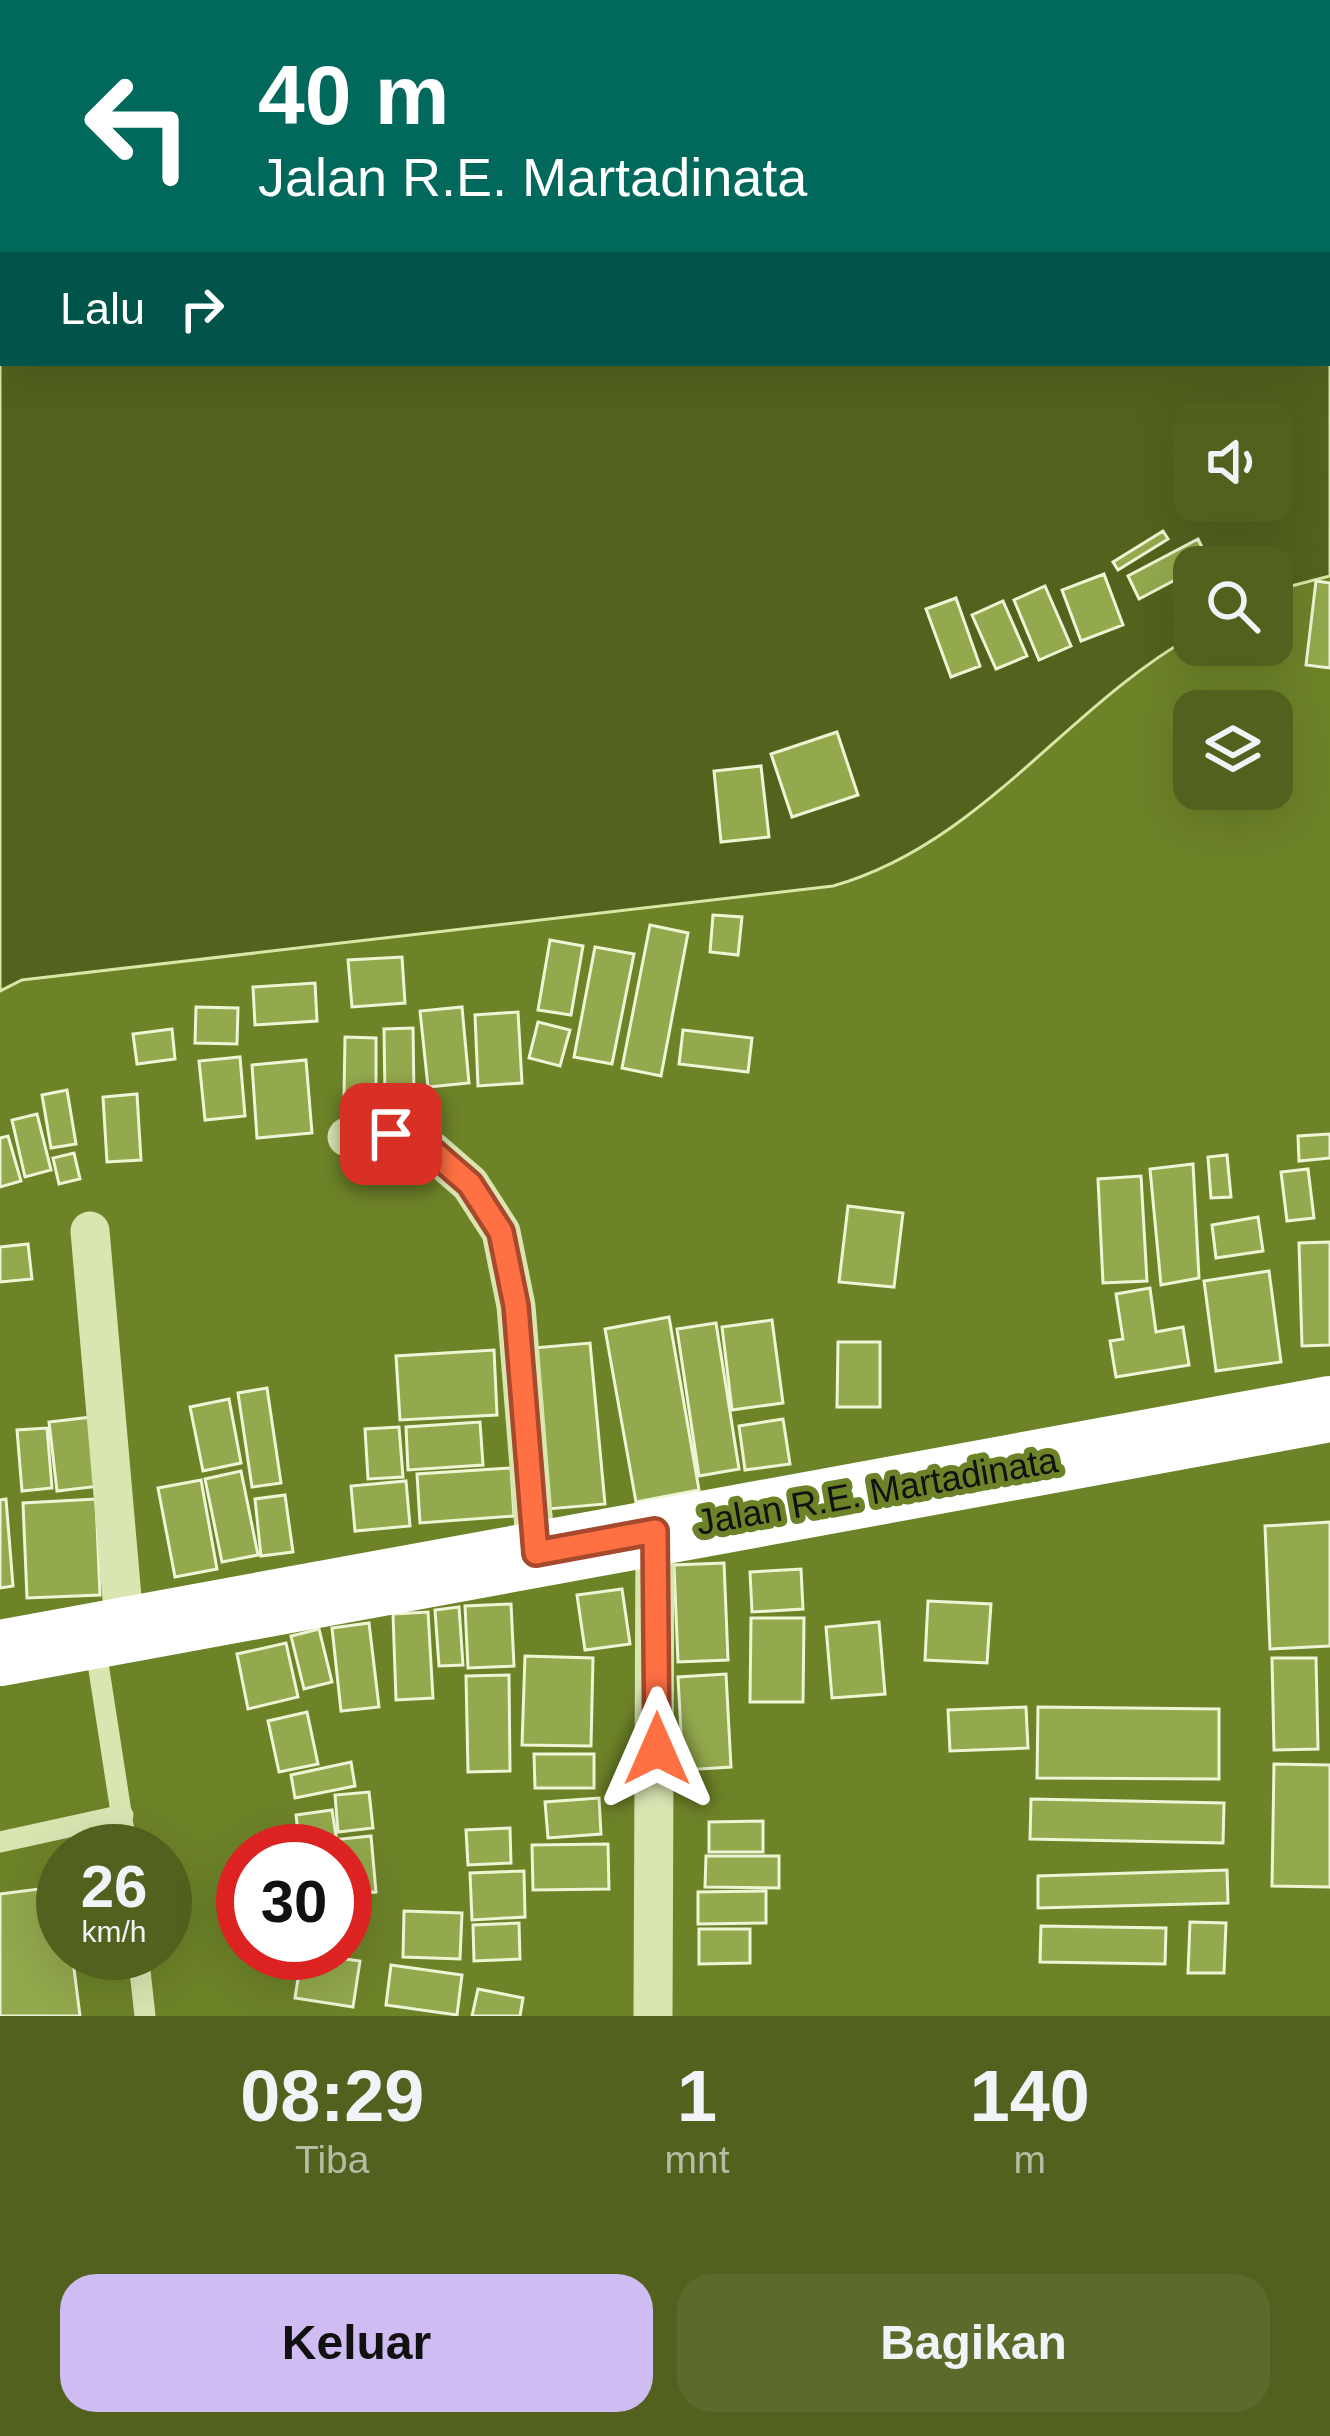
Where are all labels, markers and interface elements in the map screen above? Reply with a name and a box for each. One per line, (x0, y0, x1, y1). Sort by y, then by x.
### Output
icon: left (60, 48, 216, 204)
text: 40 m (258, 48, 449, 142)
text: Jalan R.E. Martadinata (258, 147, 807, 207)
icon: right (169, 276, 235, 342)
text: Lalu (60, 283, 145, 334)
map controls (1173, 402, 1293, 810)
button: sound (1173, 402, 1293, 522)
button: search (1173, 546, 1293, 666)
button: layers (1173, 690, 1293, 810)
pin (340, 1083, 442, 1185)
icon: arrive (358, 1101, 424, 1167)
street label: Jalan R.E. Martadinata (693, 1439, 1062, 1543)
position arrow (594, 1686, 720, 1812)
speed limit sign: 30 (216, 1824, 372, 1980)
text: 26 (81, 1853, 147, 1920)
text: km/h (81, 1915, 147, 1948)
text: 08:29 (240, 2056, 424, 2136)
text: 1 (677, 2056, 717, 2136)
text: 140 (970, 2056, 1090, 2136)
text: Tiba (295, 2138, 369, 2181)
text: mnt (665, 2138, 730, 2181)
text: m (1014, 2138, 1046, 2181)
button: Keluar (60, 2274, 653, 2412)
button: Bagikan (677, 2274, 1270, 2412)

